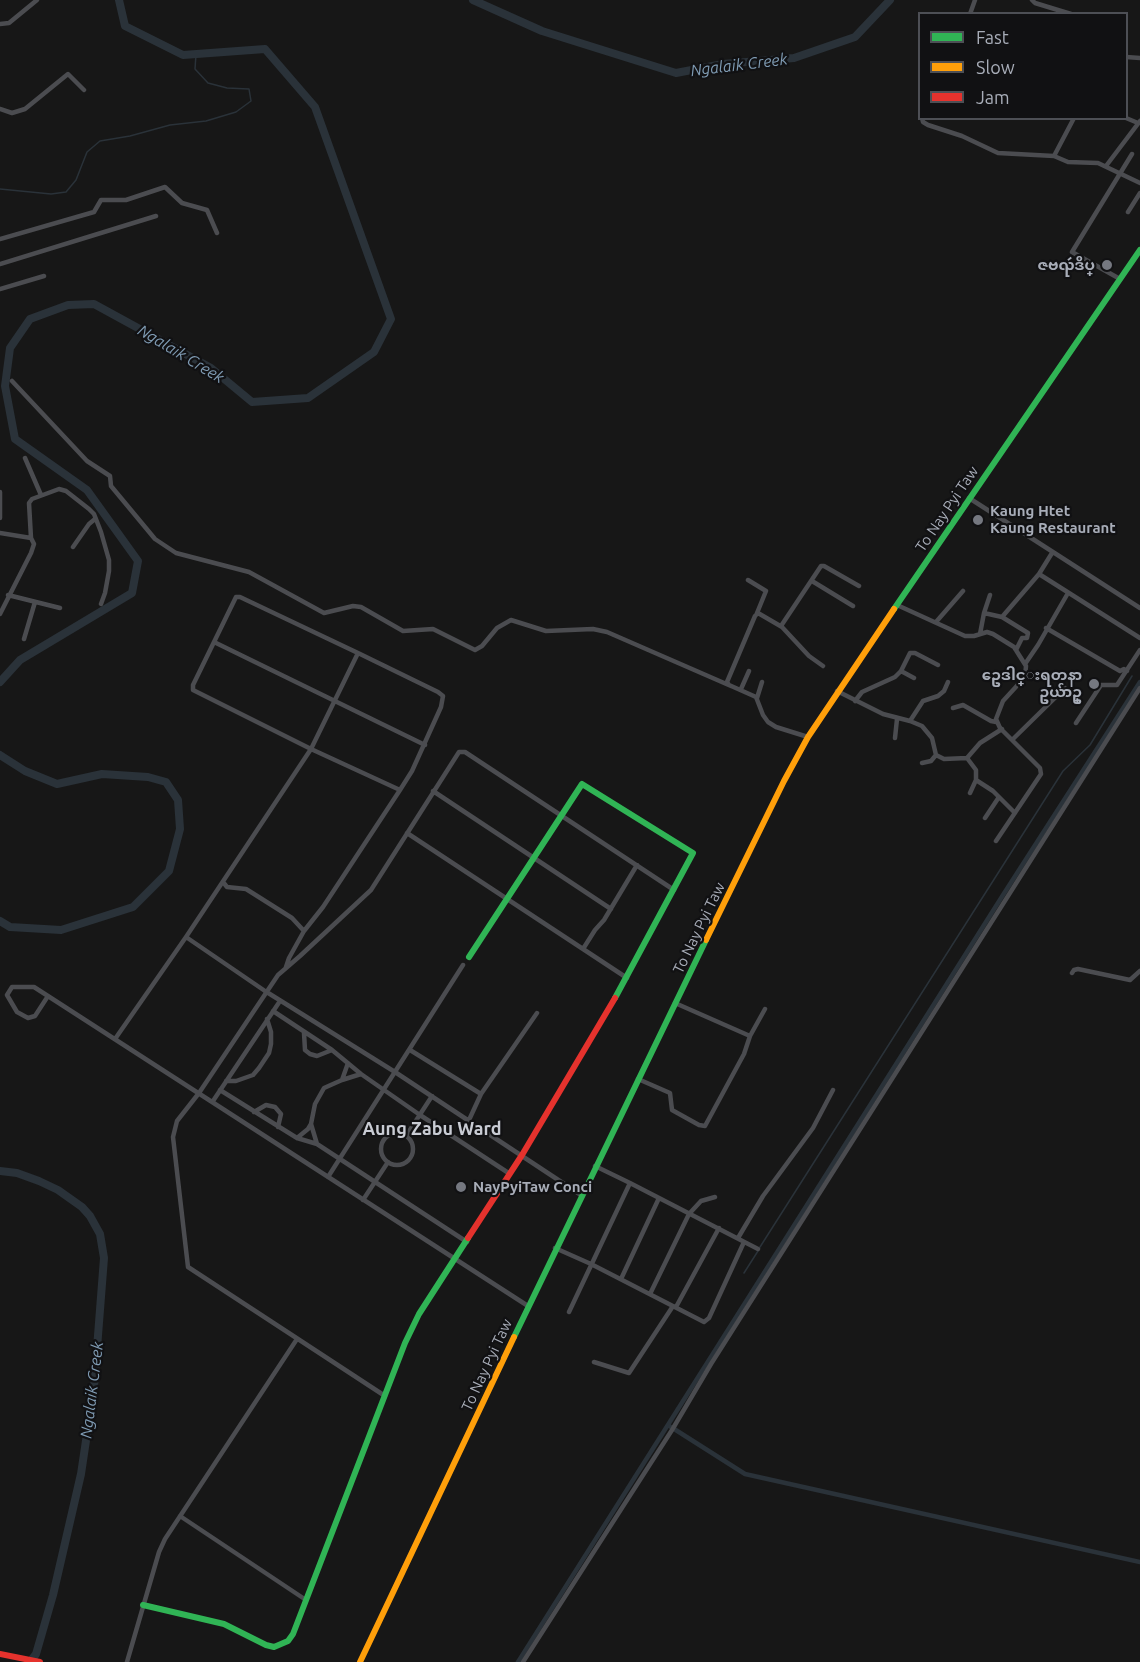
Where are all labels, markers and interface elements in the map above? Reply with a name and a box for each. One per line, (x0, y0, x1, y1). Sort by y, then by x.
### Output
legend (918, 12, 1128, 120)
text: Fast (976, 27, 1009, 47)
water label: Ngalaik Creek (689, 50, 789, 80)
text: Slow (976, 57, 1015, 77)
text: Jam (976, 87, 1010, 107)
place label: ဇဗၺဴဒိပ္ (1037, 256, 1095, 274)
marker: ဇဗၺဴဒိပ္ (1100, 258, 1114, 272)
water label: Ngalaik Creek (134, 321, 228, 387)
street label: To Nay Pyi Taw (912, 463, 982, 555)
place label: Kaung Htet Kaung Restaurant (990, 502, 1116, 537)
marker: Kaung Htet Kaung Restaurant (971, 513, 985, 527)
place label: ဥေဒါင္းရတနာ ဥယ်ာဥ္ (982, 666, 1082, 701)
marker: ဥေဒါင္းရတနာ ဥယ်ာဥ္ (1087, 677, 1101, 691)
street label: To Nay Pyi Taw (669, 879, 729, 977)
district label: Aung Zabu Ward (362, 1118, 502, 1140)
place label: NayPyiTaw Conci (473, 1178, 592, 1196)
marker: NayPyiTaw Conci (454, 1180, 468, 1194)
street label: To Nay Pyi Taw (458, 1316, 516, 1414)
water label: Ngalaik Creek (77, 1340, 107, 1440)

